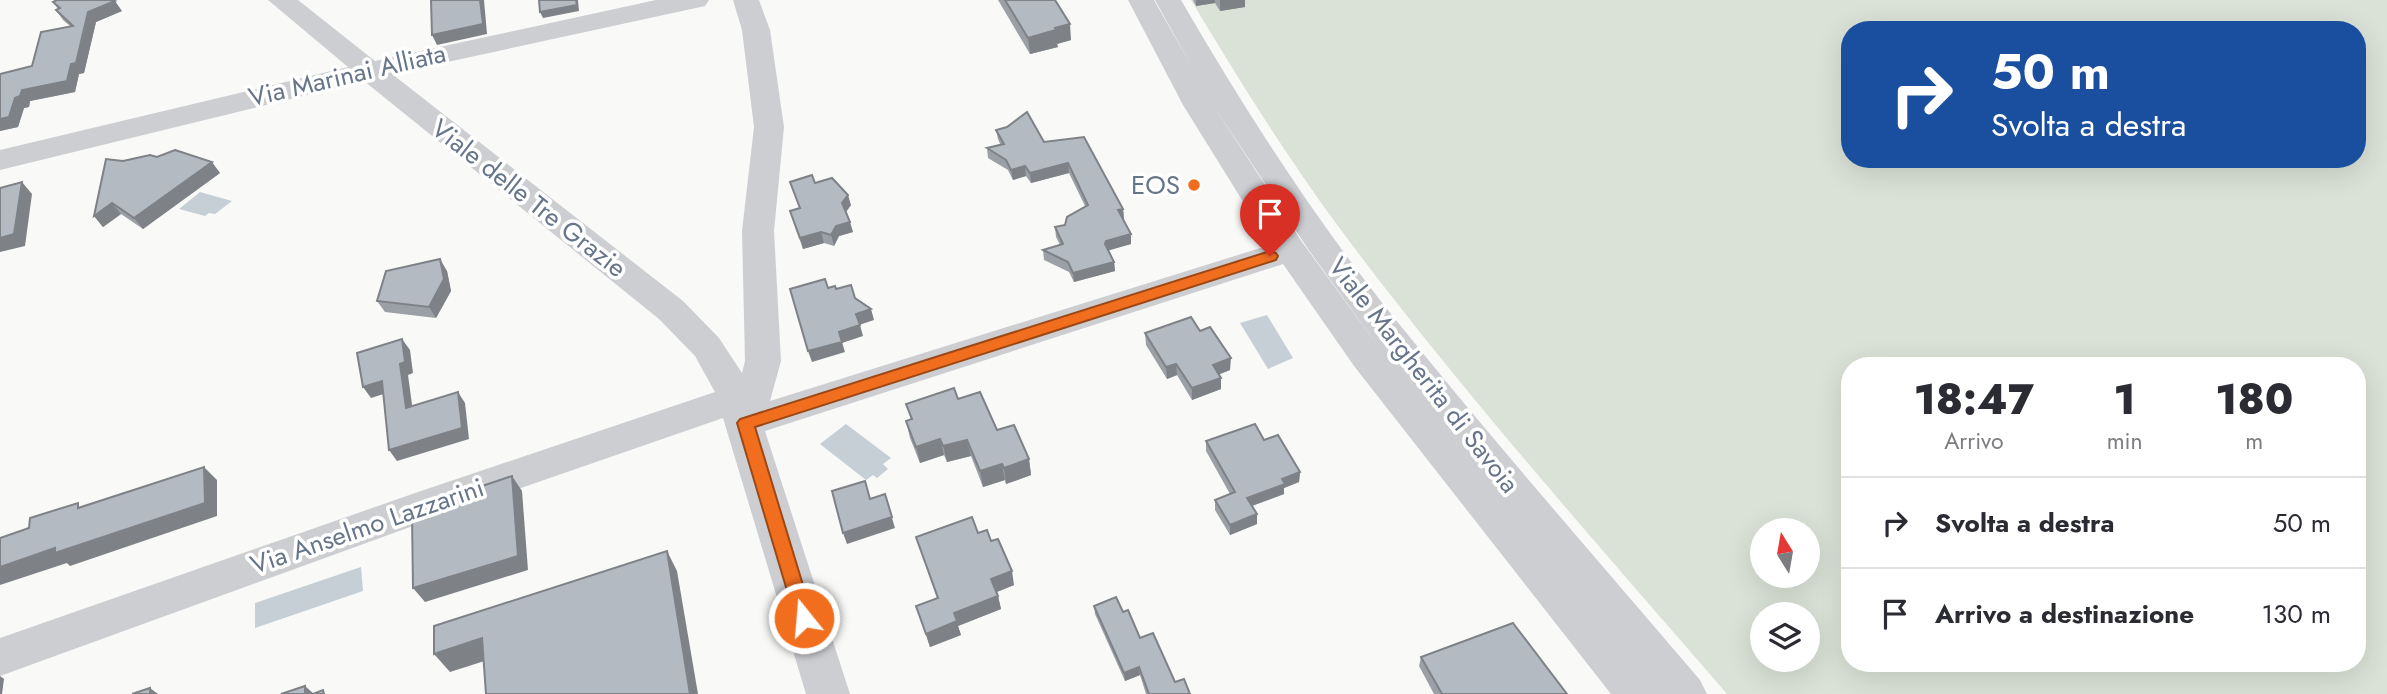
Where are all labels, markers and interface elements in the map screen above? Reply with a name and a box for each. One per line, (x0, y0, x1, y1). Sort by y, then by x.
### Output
street label: Via Marinai Alliata (245, 34, 449, 116)
text: 50 m (1991, 37, 2110, 107)
icon: right (1876, 49, 1967, 140)
text: Svolta a destra (1991, 102, 2186, 148)
street label: Viale delle Tre Grazie (423, 110, 635, 286)
place label: EOS (1131, 166, 1180, 204)
marker: EOS (1186, 177, 1202, 193)
pin (1240, 184, 1300, 256)
icon: arrive (1251, 195, 1289, 233)
street label: Viale Margherita di Savoia (1320, 249, 1528, 501)
text: 18:47 (1914, 369, 2034, 430)
text: 1 (2114, 369, 2136, 430)
text: 180 (2215, 369, 2293, 430)
text: Arrivo (1944, 424, 2003, 458)
text: min (2107, 424, 2143, 458)
text: m (2245, 424, 2263, 458)
street label: Via Anselmo Lazzarini (245, 468, 489, 584)
icon: right (1876, 504, 1914, 542)
text: Svolta a destra (1935, 504, 2115, 542)
text: 50 m (2273, 504, 2331, 542)
north arrow (1750, 518, 1820, 588)
map controls (1750, 518, 1820, 672)
position arrow (767, 581, 841, 655)
icon: arrive (1876, 595, 1914, 633)
text: Arrivo a destinazione (1935, 595, 2194, 633)
text: 130 m (2261, 595, 2331, 633)
button: layers (1750, 602, 1820, 672)

